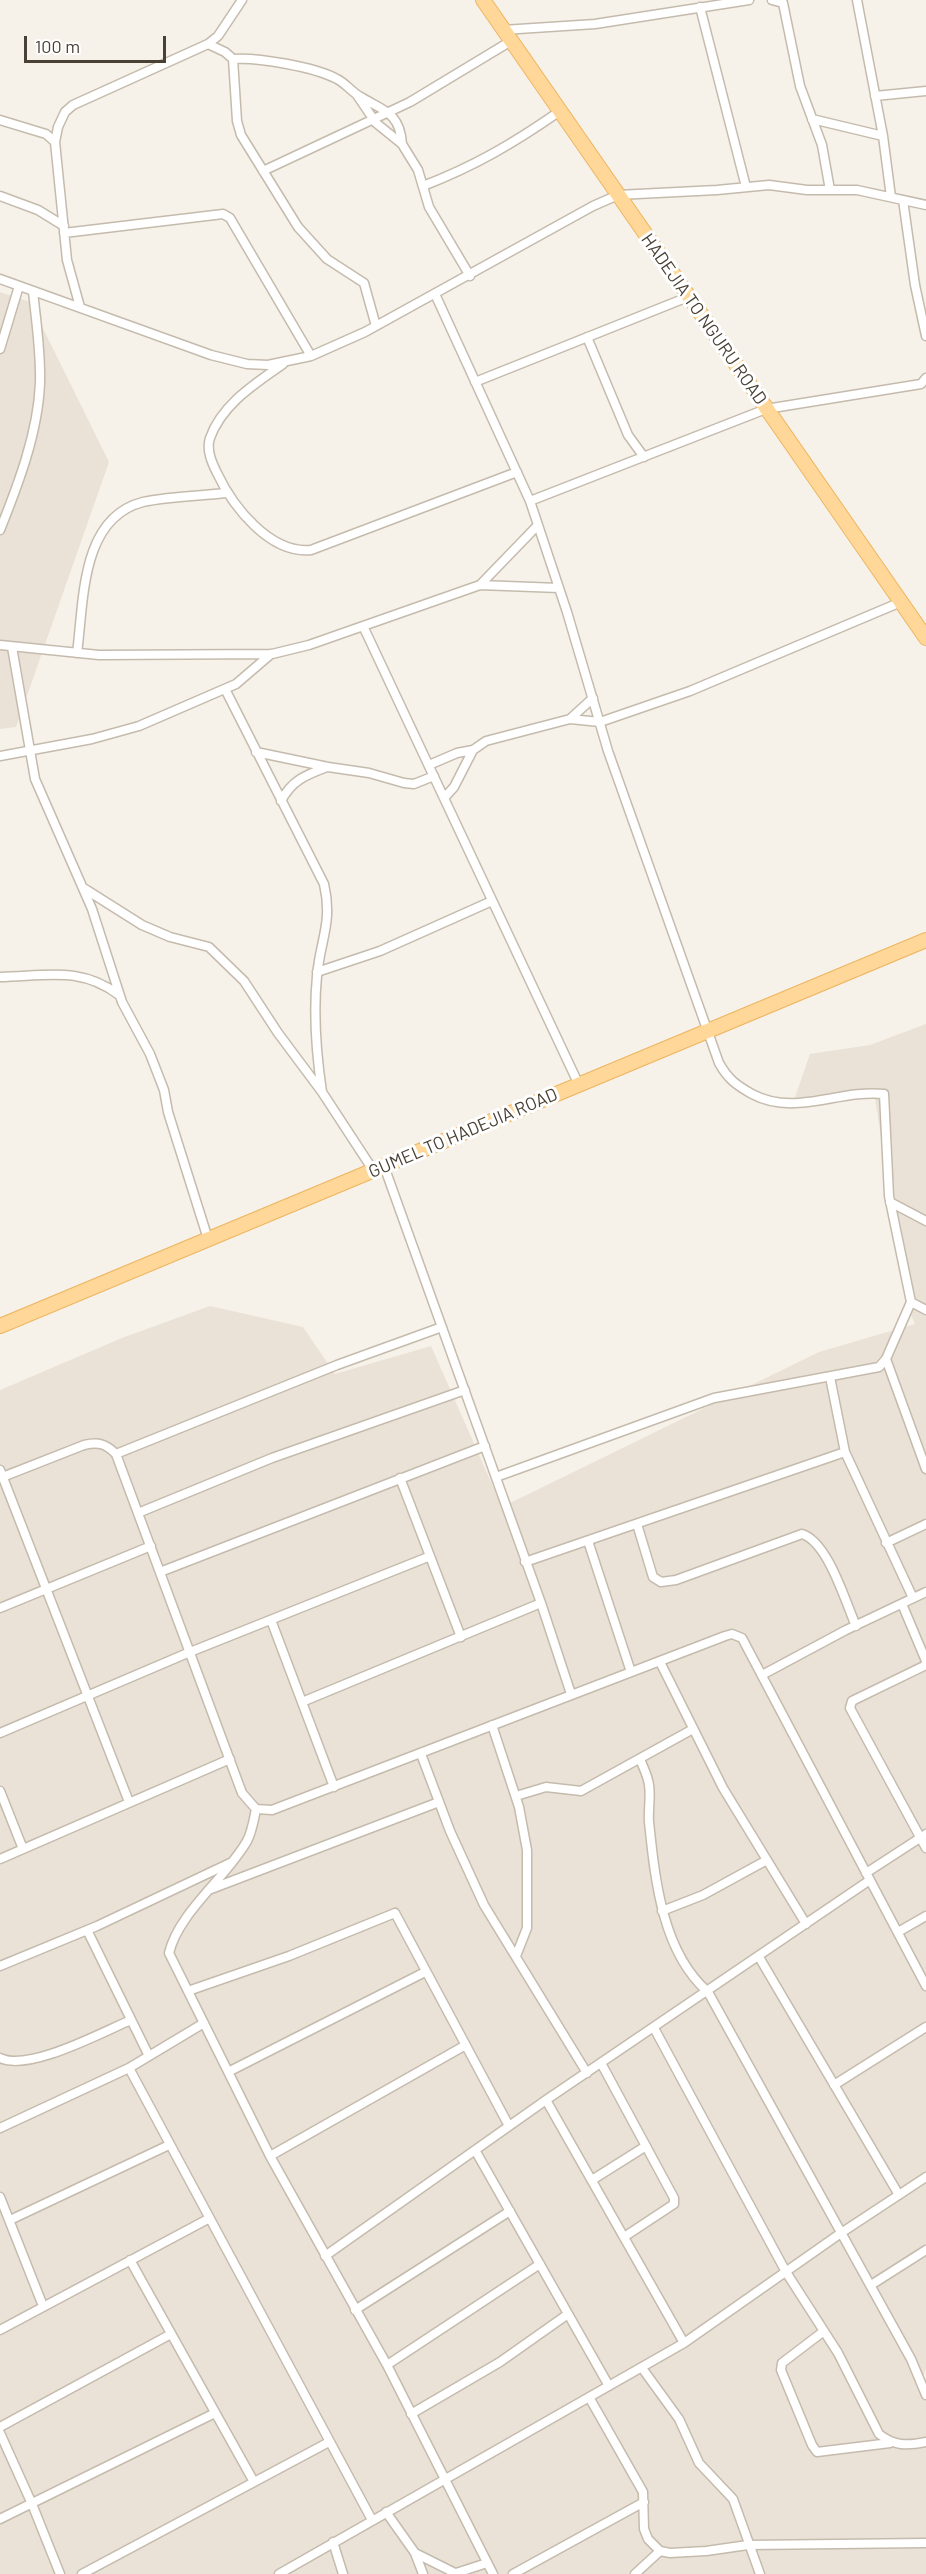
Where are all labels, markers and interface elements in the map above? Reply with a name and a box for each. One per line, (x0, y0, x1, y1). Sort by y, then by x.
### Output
scale bar (27, 24, 170, 62)
text: 100 m (35, 35, 80, 57)
street label: HADEJIA TO NGURU ROAD (637, 229, 771, 409)
street label: GUMEL TO HADEJIA ROAD (365, 1083, 561, 1183)

